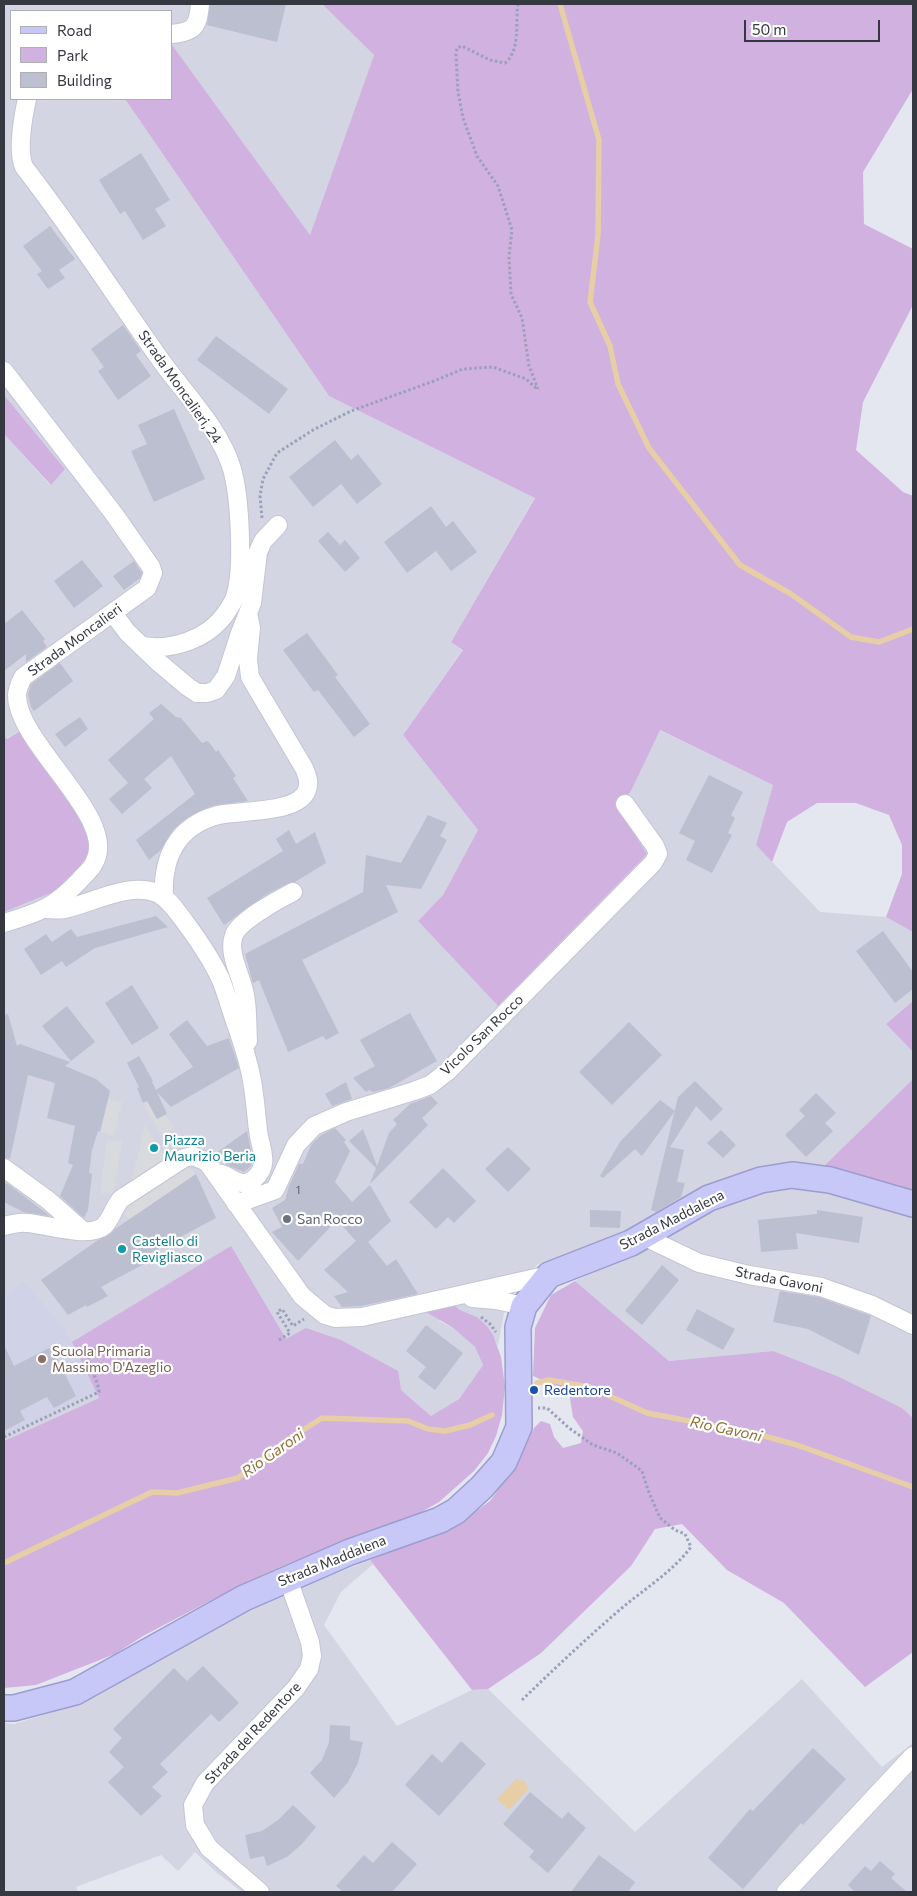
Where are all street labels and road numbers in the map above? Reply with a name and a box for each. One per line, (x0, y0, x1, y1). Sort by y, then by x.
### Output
street label: Strada Moncalieri, 24 (135, 327, 225, 447)
street label: Strada Moncalieri (25, 600, 125, 680)
street label: Vicolo San Rocco (437, 991, 527, 1079)
street label: Strada Maddalena (617, 1186, 727, 1254)
street label: Strada Gavoni (734, 1263, 824, 1297)
street label: Strada Maddalena (276, 1532, 388, 1590)
street label: Strada del Redentore (202, 1679, 304, 1787)

